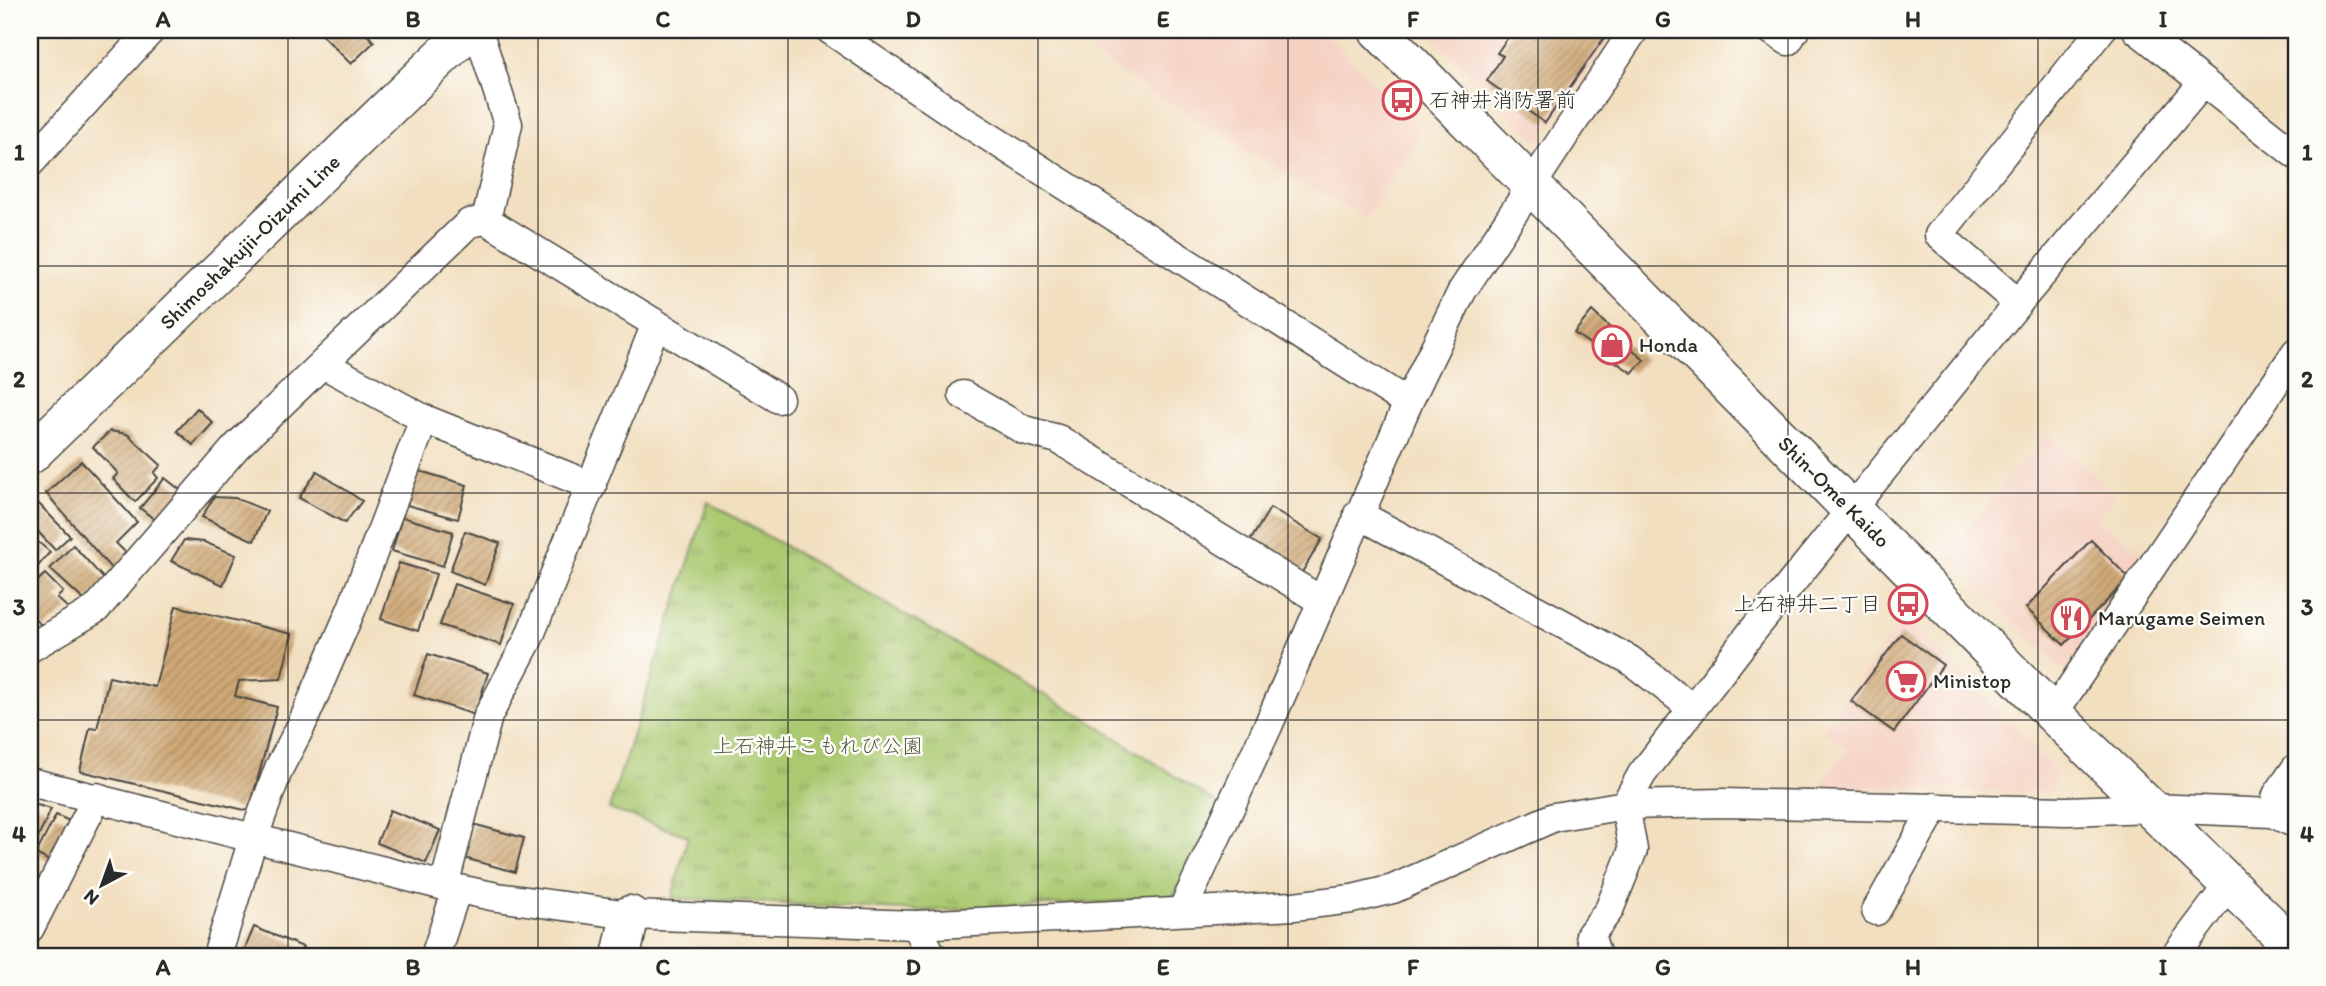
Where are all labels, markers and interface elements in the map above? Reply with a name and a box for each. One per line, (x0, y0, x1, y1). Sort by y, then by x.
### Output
text: A (155, 5, 171, 33)
text: B (406, 5, 421, 33)
text: C (656, 5, 671, 33)
text: D (905, 5, 921, 33)
text: E (1157, 5, 1170, 33)
text: F (1407, 5, 1420, 33)
text: G (1655, 5, 1671, 33)
text: H (1905, 5, 1921, 33)
text: I (2159, 5, 2168, 33)
bus stop icon: 石神井消防署前 (1381, 79, 1423, 121)
place label: 石神井消防署前 (1429, 87, 1576, 112)
text: 1 (14, 138, 25, 166)
text: 1 (2302, 138, 2313, 166)
street label: Shimoshakujii-Oizumi Line (154, 149, 345, 334)
shop icon: Honda (1591, 324, 1633, 366)
place label: Honda (1639, 332, 1698, 357)
text: 2 (13, 365, 26, 393)
text: 2 (2301, 365, 2314, 393)
street label: Shin-Ome Kaido (1773, 431, 1895, 553)
bus stop icon: 上石神井二丁目 (1887, 583, 1929, 625)
place label: 上石神井二丁目 (1734, 591, 1881, 616)
text: 3 (13, 593, 26, 621)
text: 3 (2301, 593, 2314, 621)
restaurant icon: Marugame Seimen (2050, 597, 2092, 639)
place label: Marugame Seimen (2098, 605, 2265, 630)
supermarket icon: Ministop (1885, 660, 1927, 702)
place label: Ministop (1933, 668, 2011, 693)
park label: 上石神井こもれび公園 (713, 733, 923, 758)
text: 4 (12, 820, 26, 848)
text: 4 (2300, 820, 2314, 848)
north arrow (66, 850, 136, 920)
text: N (79, 885, 104, 910)
text: A (155, 953, 171, 981)
text: B (406, 953, 421, 981)
text: C (656, 953, 671, 981)
text: D (905, 953, 921, 981)
text: E (1157, 953, 1170, 981)
text: F (1407, 953, 1420, 981)
text: G (1655, 953, 1671, 981)
text: H (1905, 953, 1921, 981)
text: I (2159, 953, 2168, 981)

